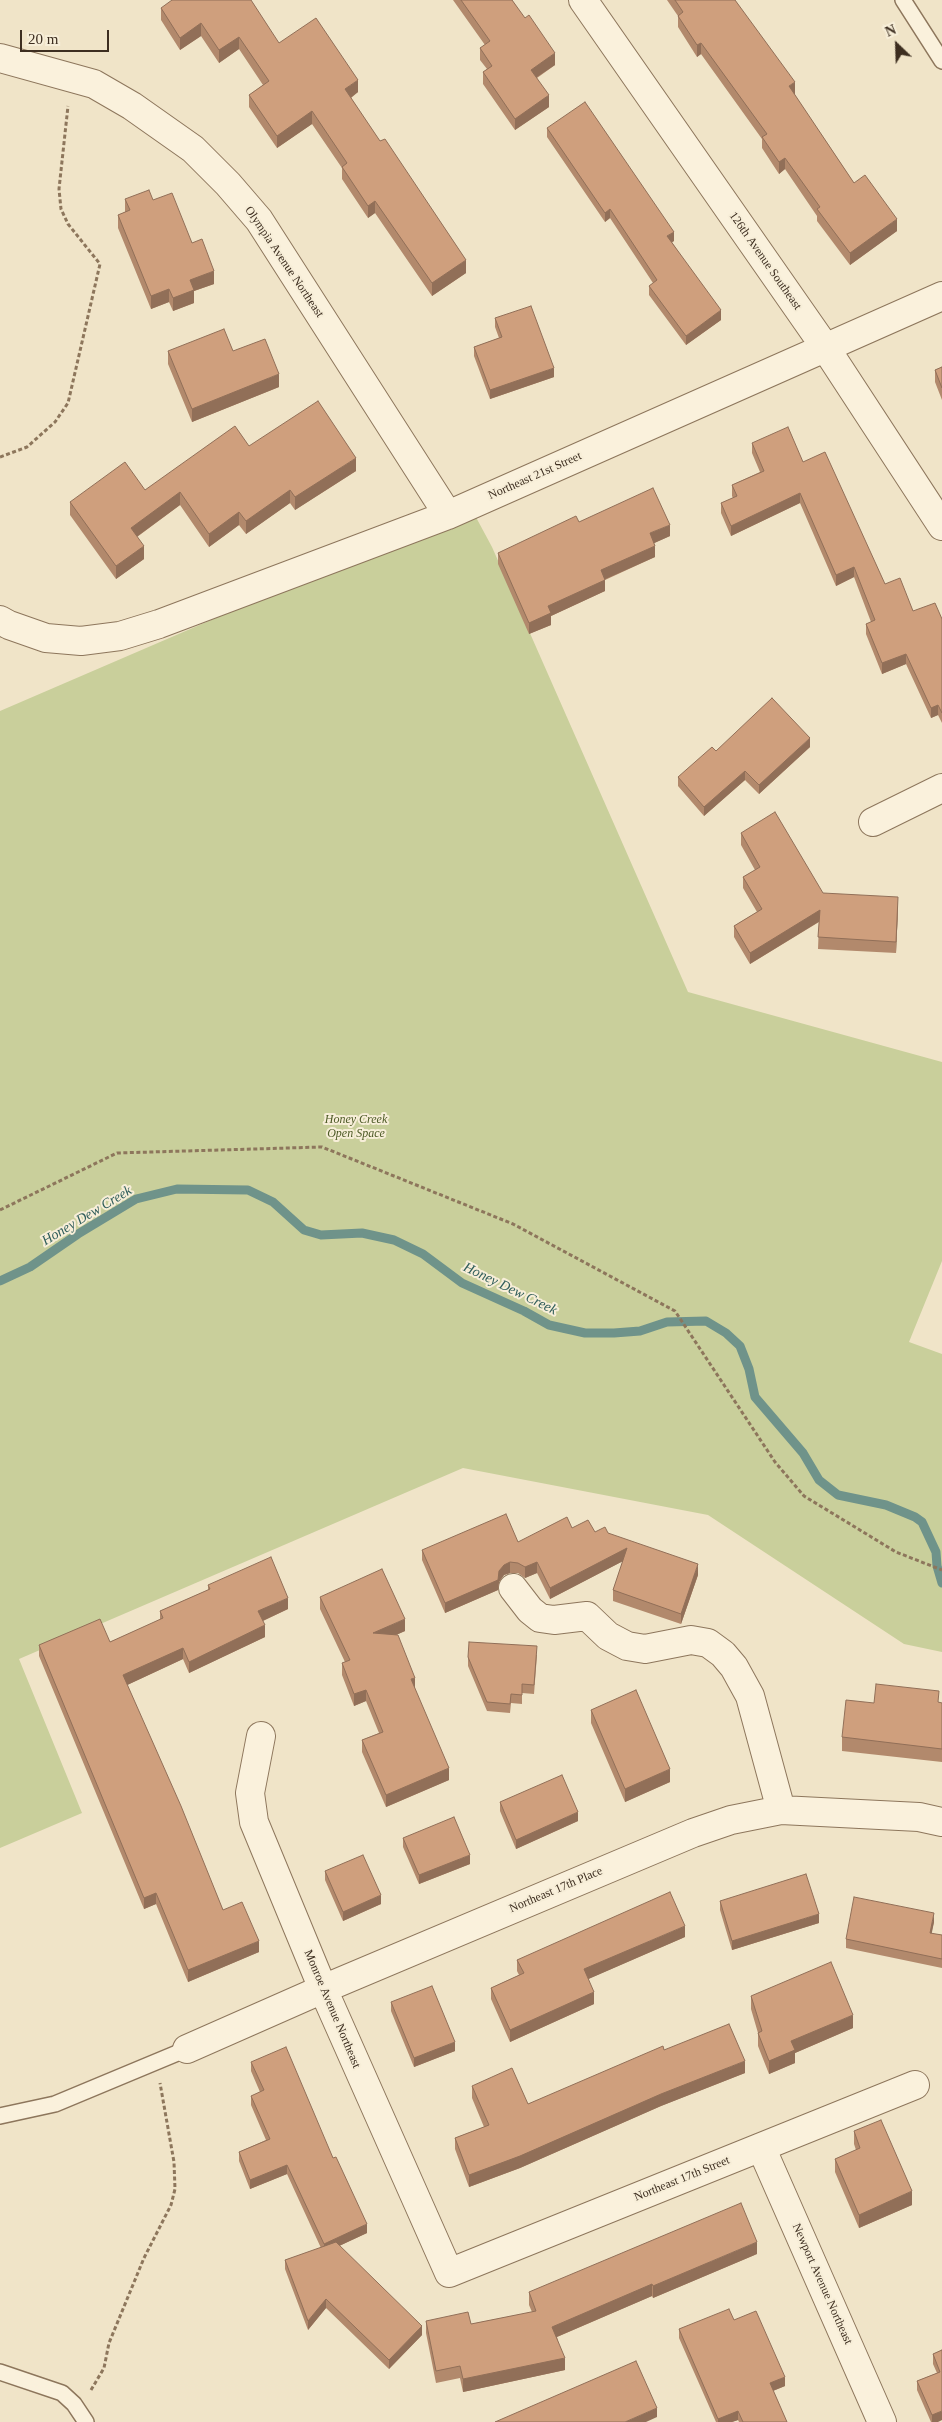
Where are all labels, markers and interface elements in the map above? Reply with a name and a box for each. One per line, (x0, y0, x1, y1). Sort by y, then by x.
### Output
scale bar (22, 20, 111, 52)
north arrow (872, 20, 922, 70)
text: N (883, 22, 898, 40)
text: 20 m (28, 31, 58, 47)
street label: Olympia Avenue Northeast (241, 204, 327, 320)
street label: 126th Avenue Southeast (726, 209, 804, 313)
street label: Northeast 21st Street (486, 449, 584, 503)
park label: Honey Creek Open Space (325, 1113, 387, 1141)
water label: Honey Dew Creek (39, 1183, 135, 1249)
water label: Honey Dew Creek (460, 1259, 560, 1319)
street label: Northeast 17th Place (507, 1864, 605, 1916)
street label: Monroe Avenue Northeast (301, 1948, 363, 2070)
street label: Northeast 17th Street (632, 2153, 732, 2205)
street label: Newport Avenue Northeast (789, 2221, 855, 2347)

